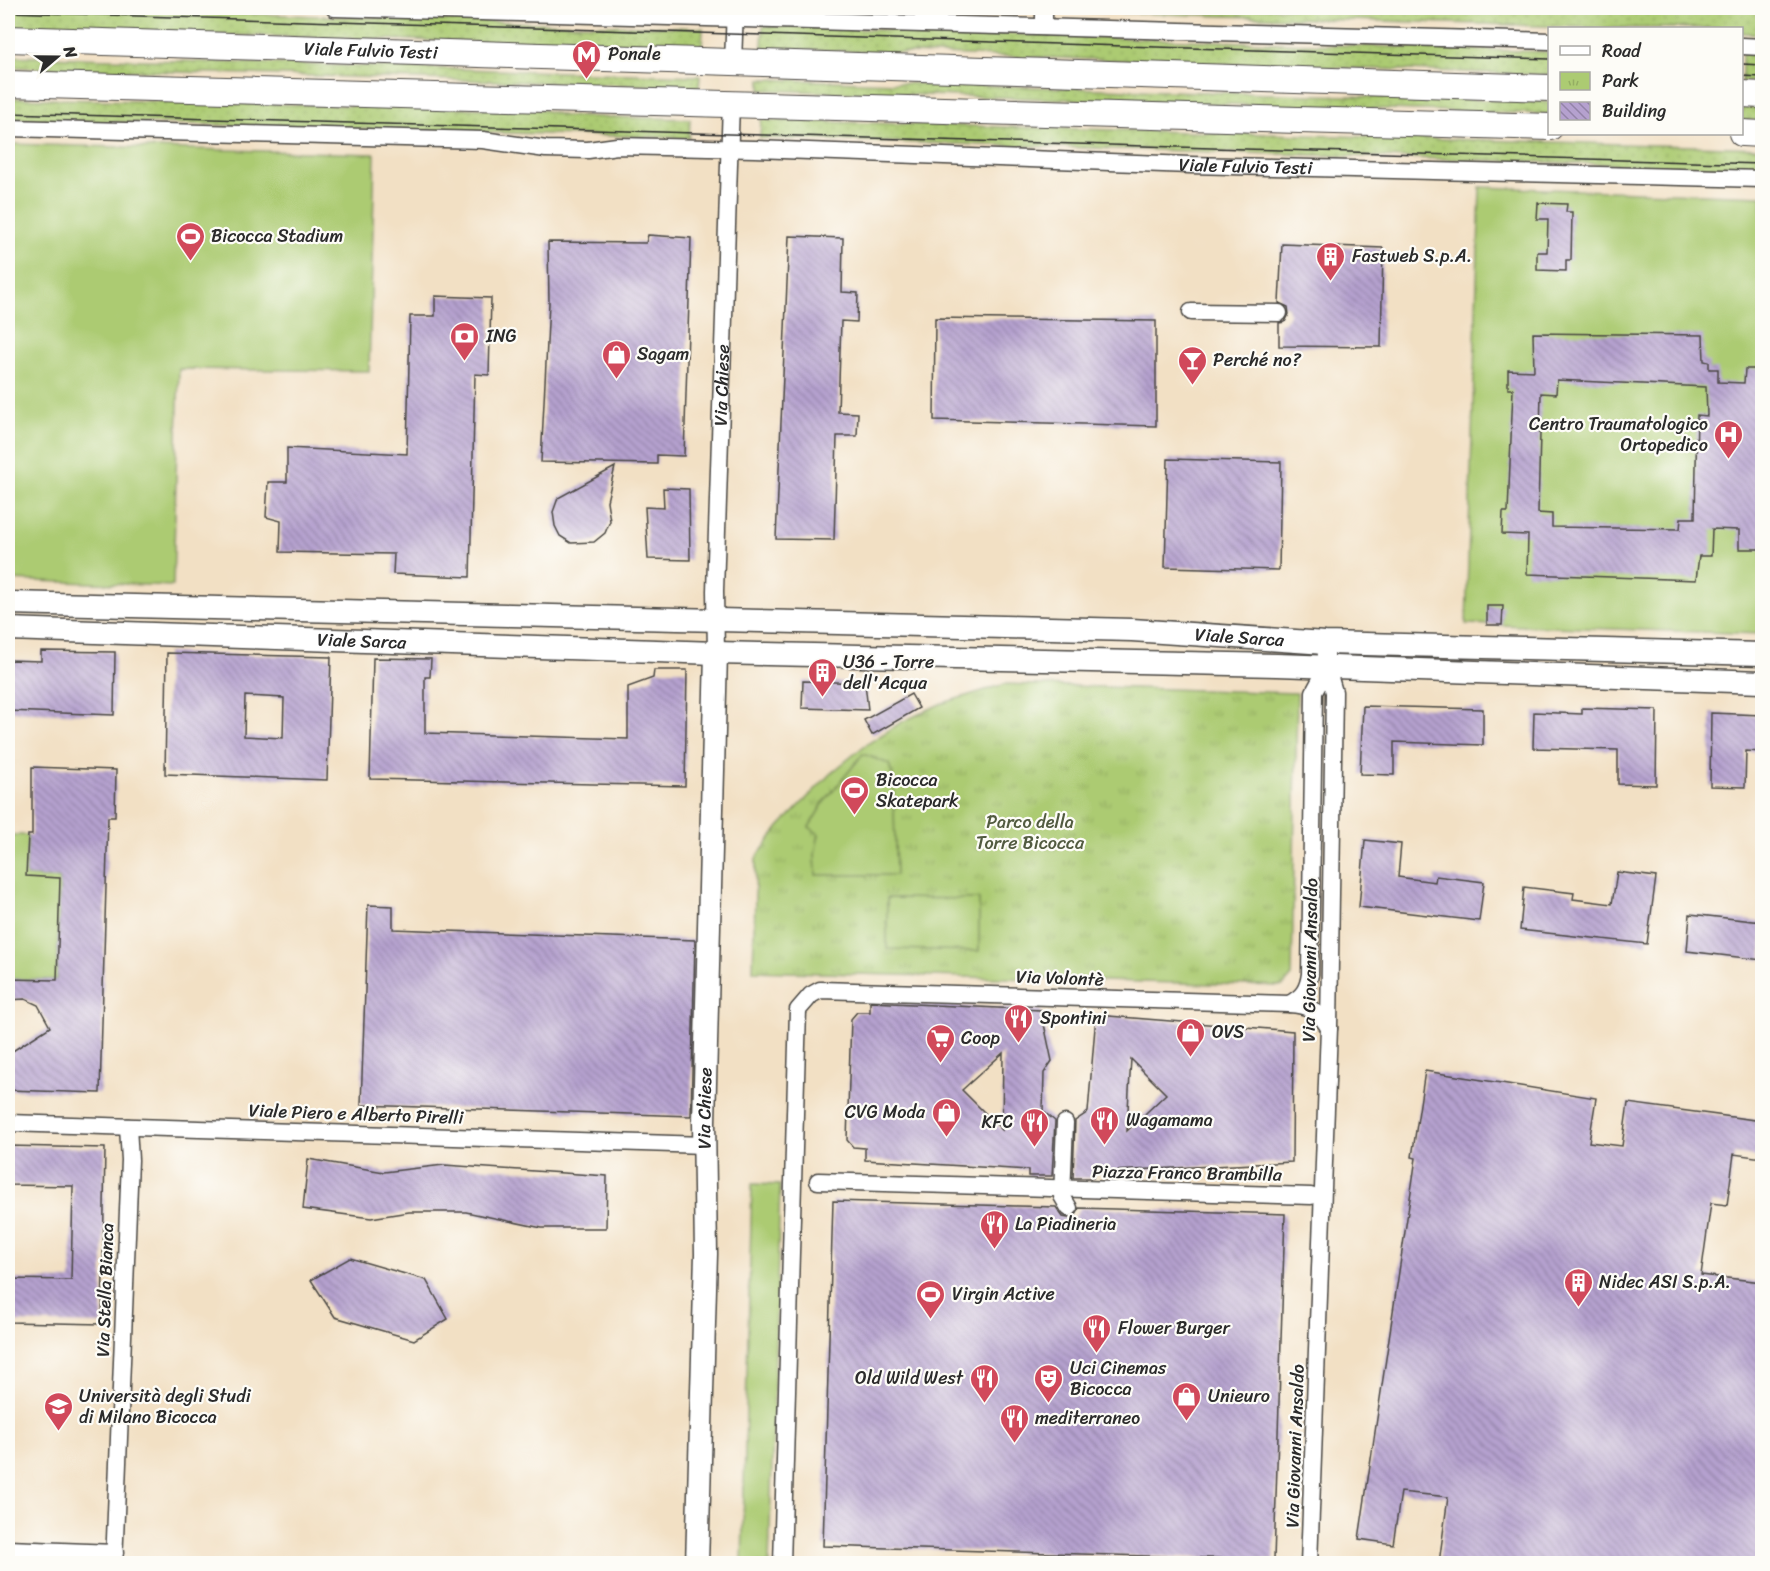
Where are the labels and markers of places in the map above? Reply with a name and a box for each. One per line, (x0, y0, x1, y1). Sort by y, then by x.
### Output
metro station icon: Ponale (571, 38, 603, 80)
place label: Ponale (608, 38, 661, 70)
sports icon: Bicocca Stadium (174, 220, 206, 262)
place label: Bicocca Stadium (211, 220, 343, 252)
building icon: Fastweb S.p.A. (1315, 240, 1347, 282)
place label: Fastweb S.p.A. (1352, 240, 1472, 272)
bank icon: ING (449, 320, 481, 362)
place label: ING (485, 320, 517, 352)
shop icon: Sagam (600, 338, 632, 380)
place label: Sagam (637, 338, 689, 370)
bar icon: Perché no? (1176, 344, 1208, 386)
place label: Perché no? (1213, 344, 1302, 376)
place label: Centro Traumatologico Ortopedico (1529, 408, 1708, 461)
hospital icon: Centro Traumatologico Ortopedico (1713, 418, 1745, 460)
place label: U36 - Torre dell'Acqua (843, 646, 934, 699)
building icon: U36 - Torre dell'Acqua (806, 656, 838, 698)
place label: Bicocca Skatepark (876, 764, 959, 817)
sports icon: Bicocca Skatepark (839, 774, 871, 816)
restaurant icon: Spontini (1003, 1002, 1035, 1044)
place label: Spontini (1040, 1002, 1108, 1034)
shop icon: OVS (1175, 1016, 1207, 1058)
place label: OVS (1212, 1016, 1245, 1048)
supermarket icon: Coop (924, 1022, 956, 1064)
place label: Coop (961, 1022, 1001, 1054)
place label: CVG Moda (845, 1096, 926, 1128)
shop icon: CVG Moda (930, 1096, 962, 1138)
restaurant icon: Wagamama (1089, 1104, 1121, 1146)
place label: Wagamama (1126, 1104, 1213, 1136)
place label: KFC (981, 1106, 1013, 1138)
restaurant icon: KFC (1018, 1106, 1050, 1148)
restaurant icon: La Piadineria (978, 1208, 1010, 1250)
place label: La Piadineria (1015, 1208, 1116, 1240)
building icon: Nidec ASI S.p.A. (1562, 1266, 1594, 1308)
place label: Nidec ASI S.p.A. (1599, 1266, 1731, 1298)
sports icon: Virgin Active (915, 1278, 947, 1320)
place label: Virgin Active (952, 1278, 1055, 1310)
restaurant icon: Flower Burger (1081, 1312, 1113, 1354)
place label: Flower Burger (1118, 1312, 1232, 1344)
place label: Uci Cinemas Bicocca (1070, 1352, 1167, 1405)
place label: Old Wild West (855, 1362, 964, 1394)
restaurant icon: Old Wild West (968, 1362, 1000, 1404)
theatre icon: Uci Cinemas Bicocca (1033, 1362, 1065, 1404)
place label: Università degli Studi di Milano Bicocca (79, 1380, 252, 1433)
shop icon: Unieuro (1171, 1380, 1203, 1422)
place label: Unieuro (1208, 1380, 1270, 1412)
school or university icon: Università degli Studi di Milano Bicocca (42, 1390, 74, 1432)
restaurant icon: mediterraneo (998, 1402, 1030, 1444)
place label: mediterraneo (1035, 1402, 1140, 1434)

